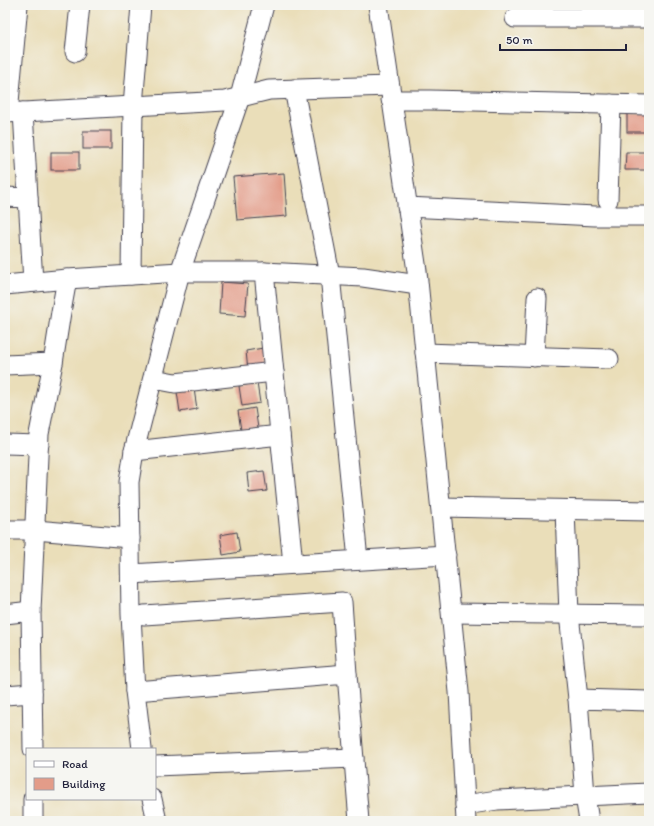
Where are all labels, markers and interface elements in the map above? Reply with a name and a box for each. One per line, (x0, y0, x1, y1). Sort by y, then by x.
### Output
scale bar (500, 26, 626, 52)
text: 50 m (506, 33, 532, 47)
legend (26, 748, 156, 800)
text: Road (62, 757, 88, 771)
text: Building (62, 777, 106, 791)

